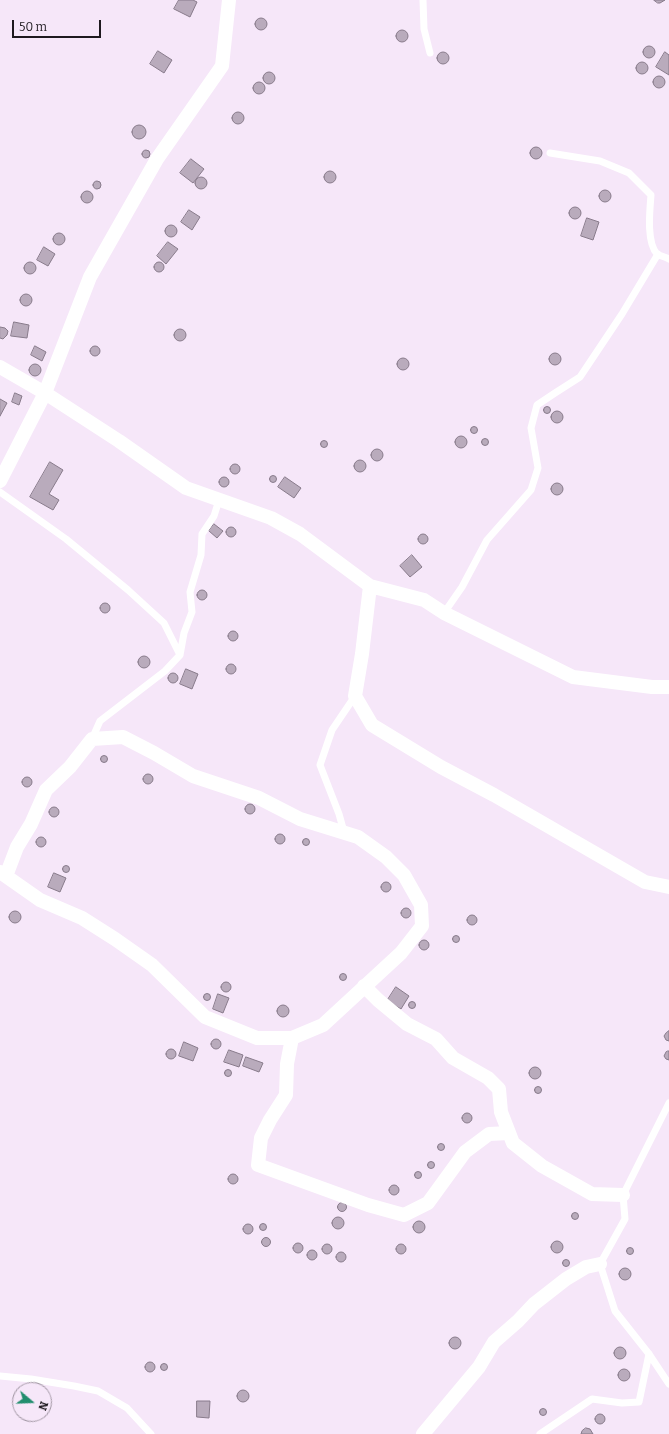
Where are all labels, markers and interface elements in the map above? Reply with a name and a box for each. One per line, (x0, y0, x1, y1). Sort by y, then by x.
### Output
scale bar (14, 12, 103, 38)
text: 50 m (19, 20, 47, 34)
north arrow (12, 1382, 52, 1422)
text: N (35, 1400, 50, 1412)

